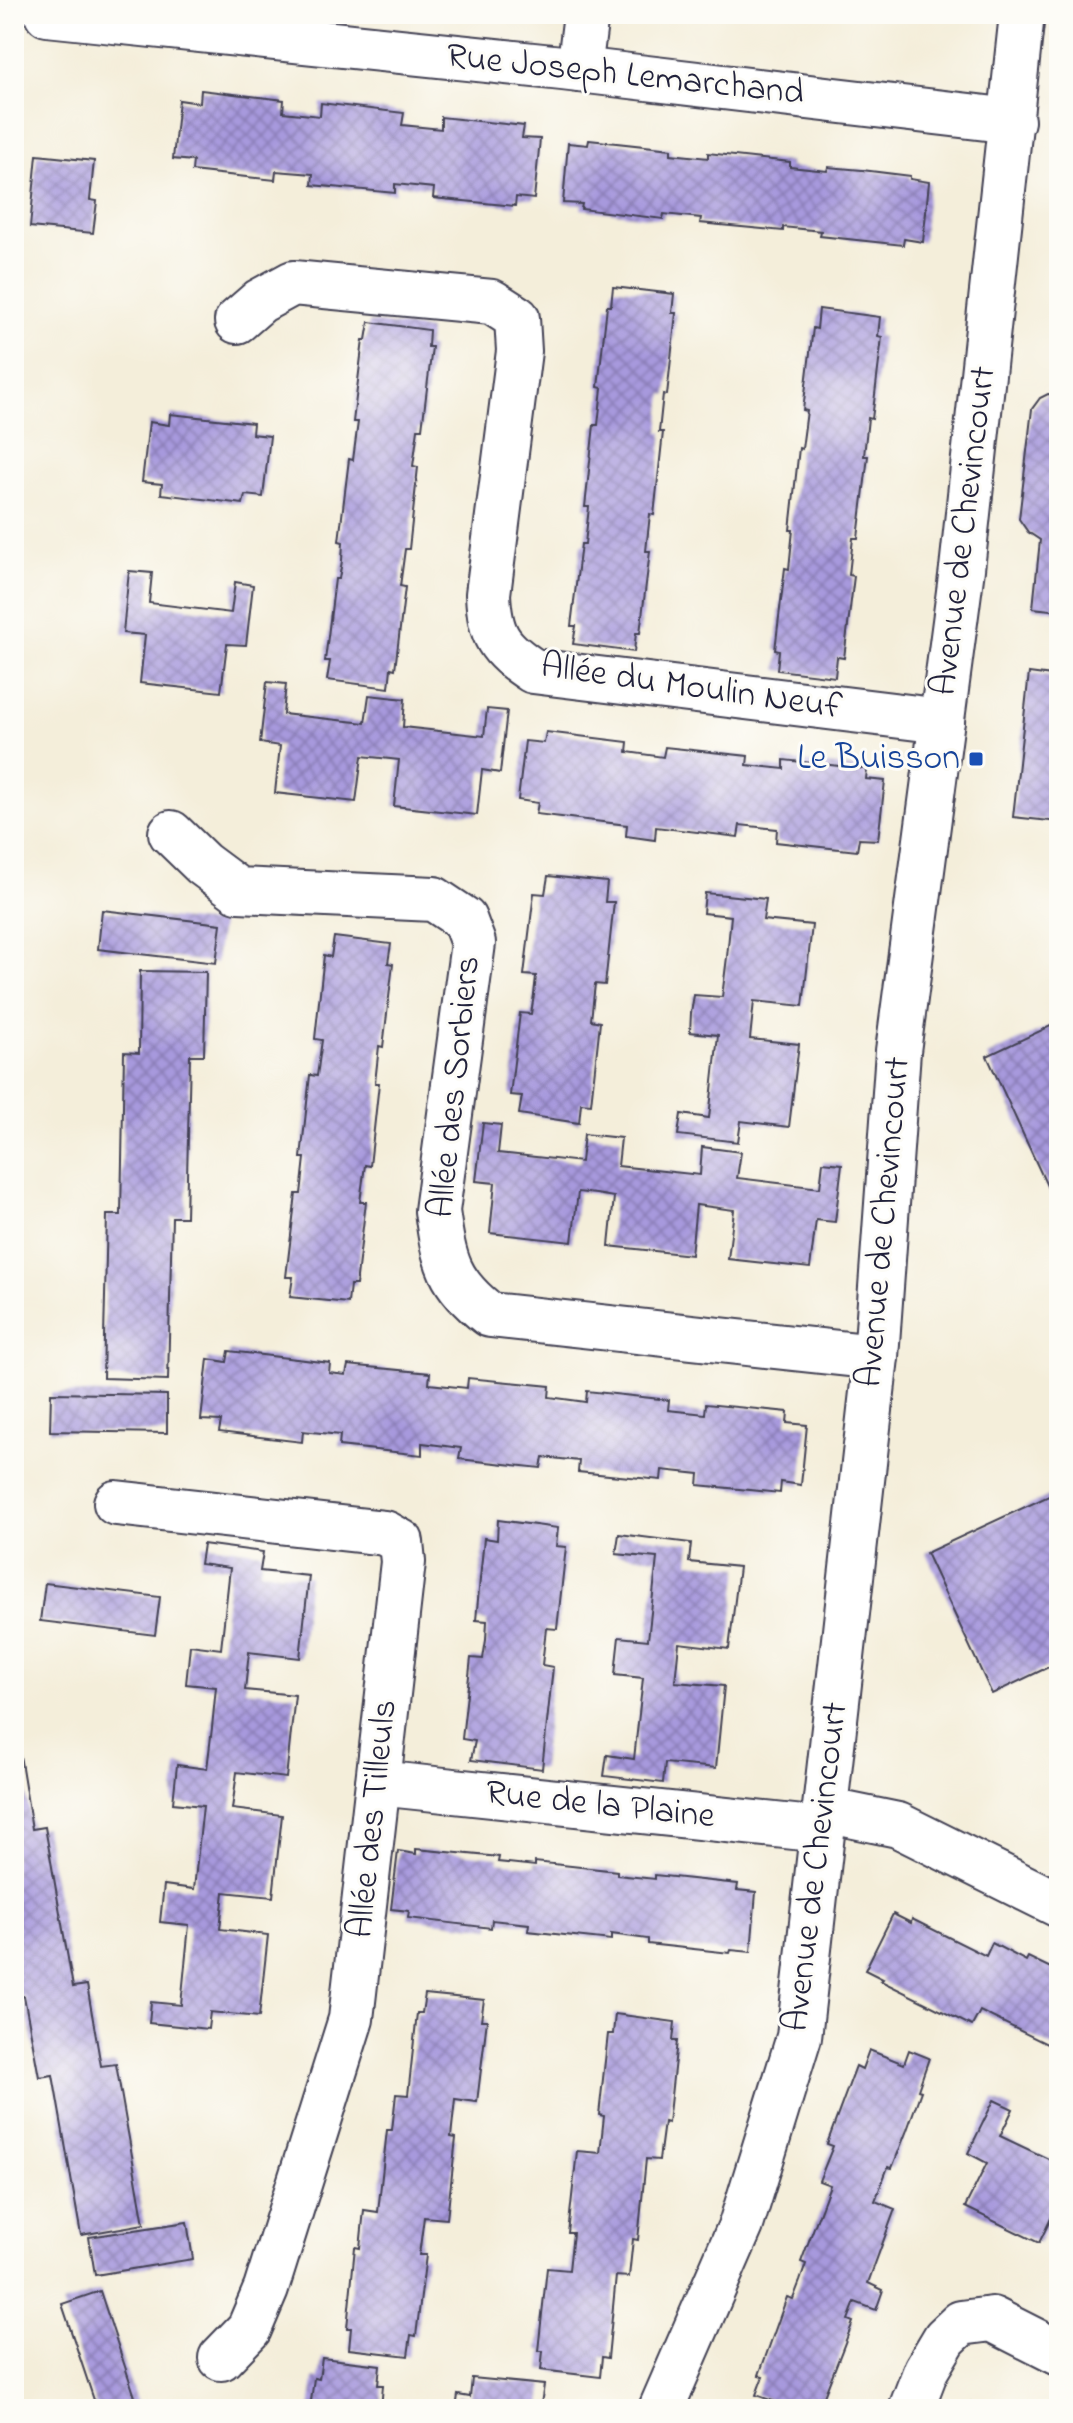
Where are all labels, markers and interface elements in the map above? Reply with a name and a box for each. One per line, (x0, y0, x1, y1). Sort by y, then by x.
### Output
street label: Rue Joseph Lemarchand (444, 31, 806, 121)
street label: Avenue de Chevincourt (918, 363, 1012, 699)
street label: Allée du Moulin Neuf (537, 641, 845, 735)
place label: Le Buisson (797, 733, 960, 786)
marker: Le Buisson (967, 750, 985, 768)
street label: Allée des Sorbiers (416, 953, 496, 1221)
street label: Avenue de Chevincourt (844, 1055, 926, 1389)
street label: Allée des Tilleuls (335, 1697, 413, 1941)
street label: Avenue de Chevincourt (770, 1699, 864, 2035)
street label: Rue de la Plaine (483, 1768, 718, 1844)

